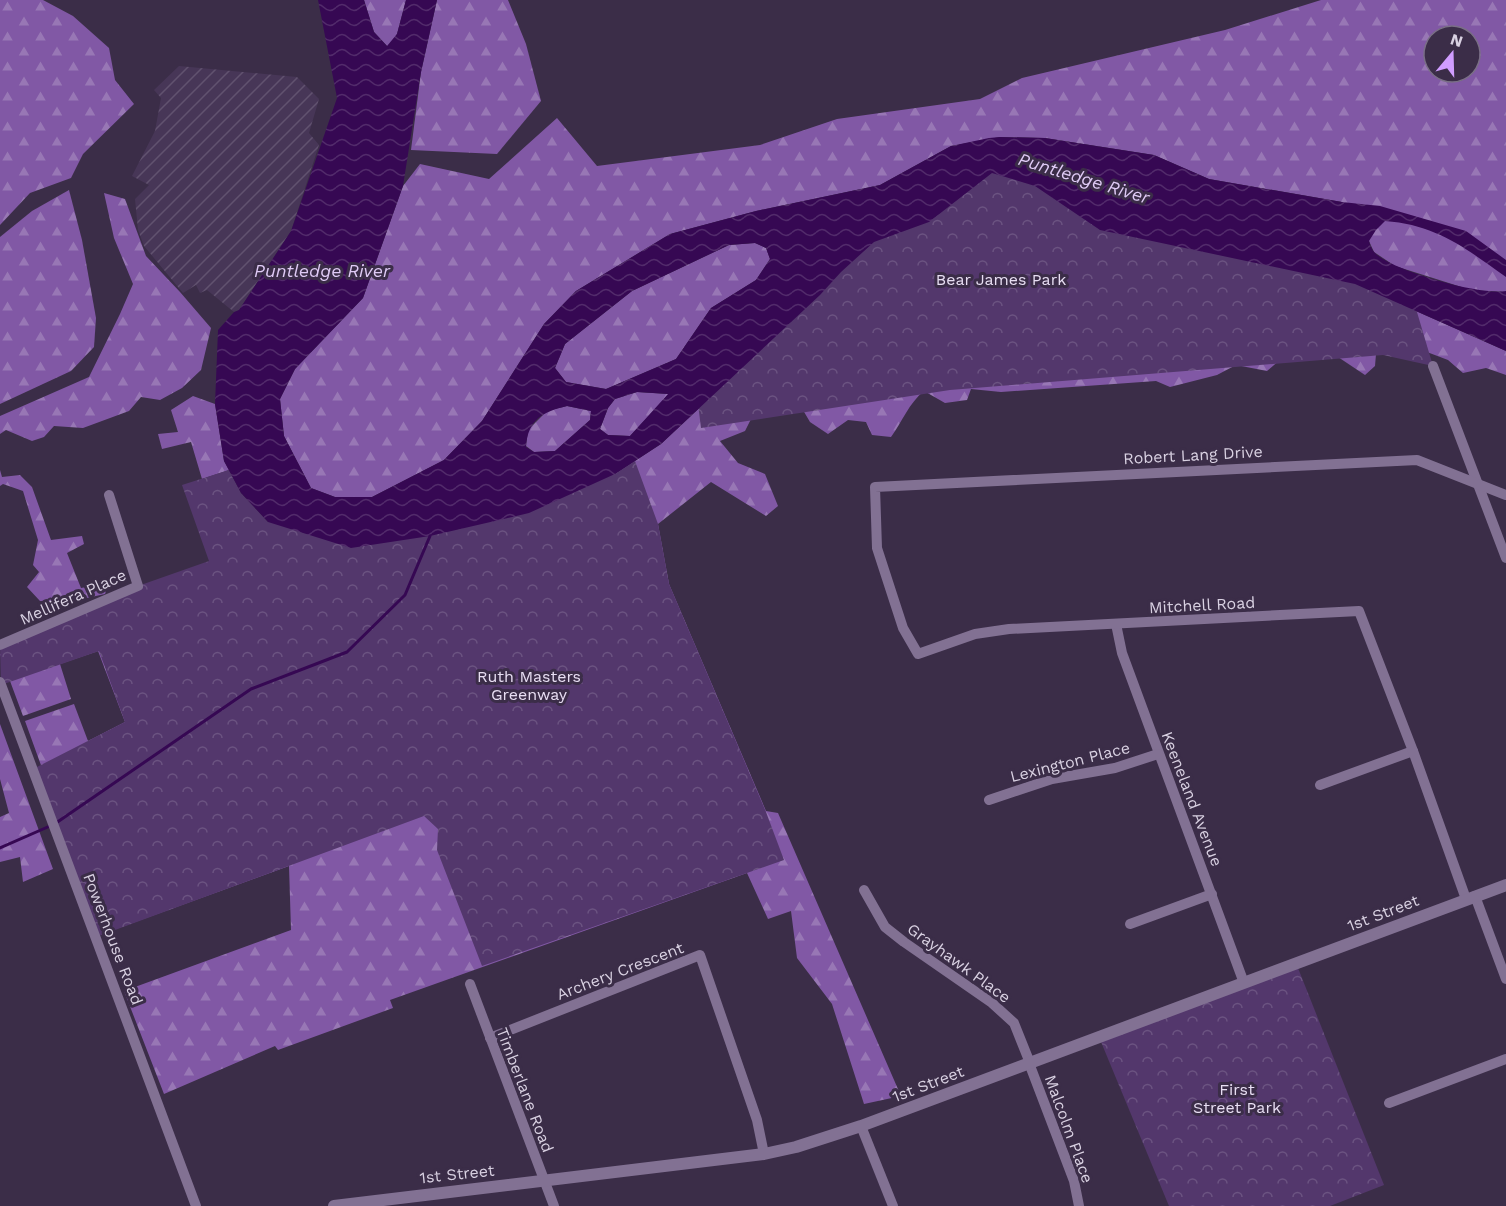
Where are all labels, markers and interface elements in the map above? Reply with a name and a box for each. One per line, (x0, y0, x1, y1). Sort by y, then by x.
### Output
north arrow (1422, 24, 1482, 84)
text: N (1448, 29, 1465, 51)
water label: Puntledge River (1016, 148, 1153, 208)
water label: Puntledge River (254, 260, 391, 281)
park label: Bear James Park (936, 270, 1066, 289)
street label: Robert Lang Drive (1123, 442, 1263, 468)
street label: Mellifera Place (17, 565, 129, 629)
street label: Mitchell Road (1148, 593, 1256, 617)
park label: Ruth Masters Greenway (477, 667, 581, 704)
street label: Keeneland Avenue (1158, 729, 1226, 869)
street label: Lexington Place (1008, 738, 1132, 786)
street label: Powerhouse Road (79, 871, 147, 1007)
street label: 1st Street (1345, 891, 1422, 935)
street label: Grayhawk Place (904, 919, 1014, 1007)
street label: Archery Crescent (554, 938, 686, 1004)
street label: Timberlane Road (492, 1025, 558, 1155)
street label: 1st Street (890, 1062, 967, 1106)
street label: Malcolm Place (1041, 1072, 1097, 1186)
park label: First Street Park (1193, 1080, 1281, 1117)
street label: 1st Street (419, 1161, 496, 1187)

